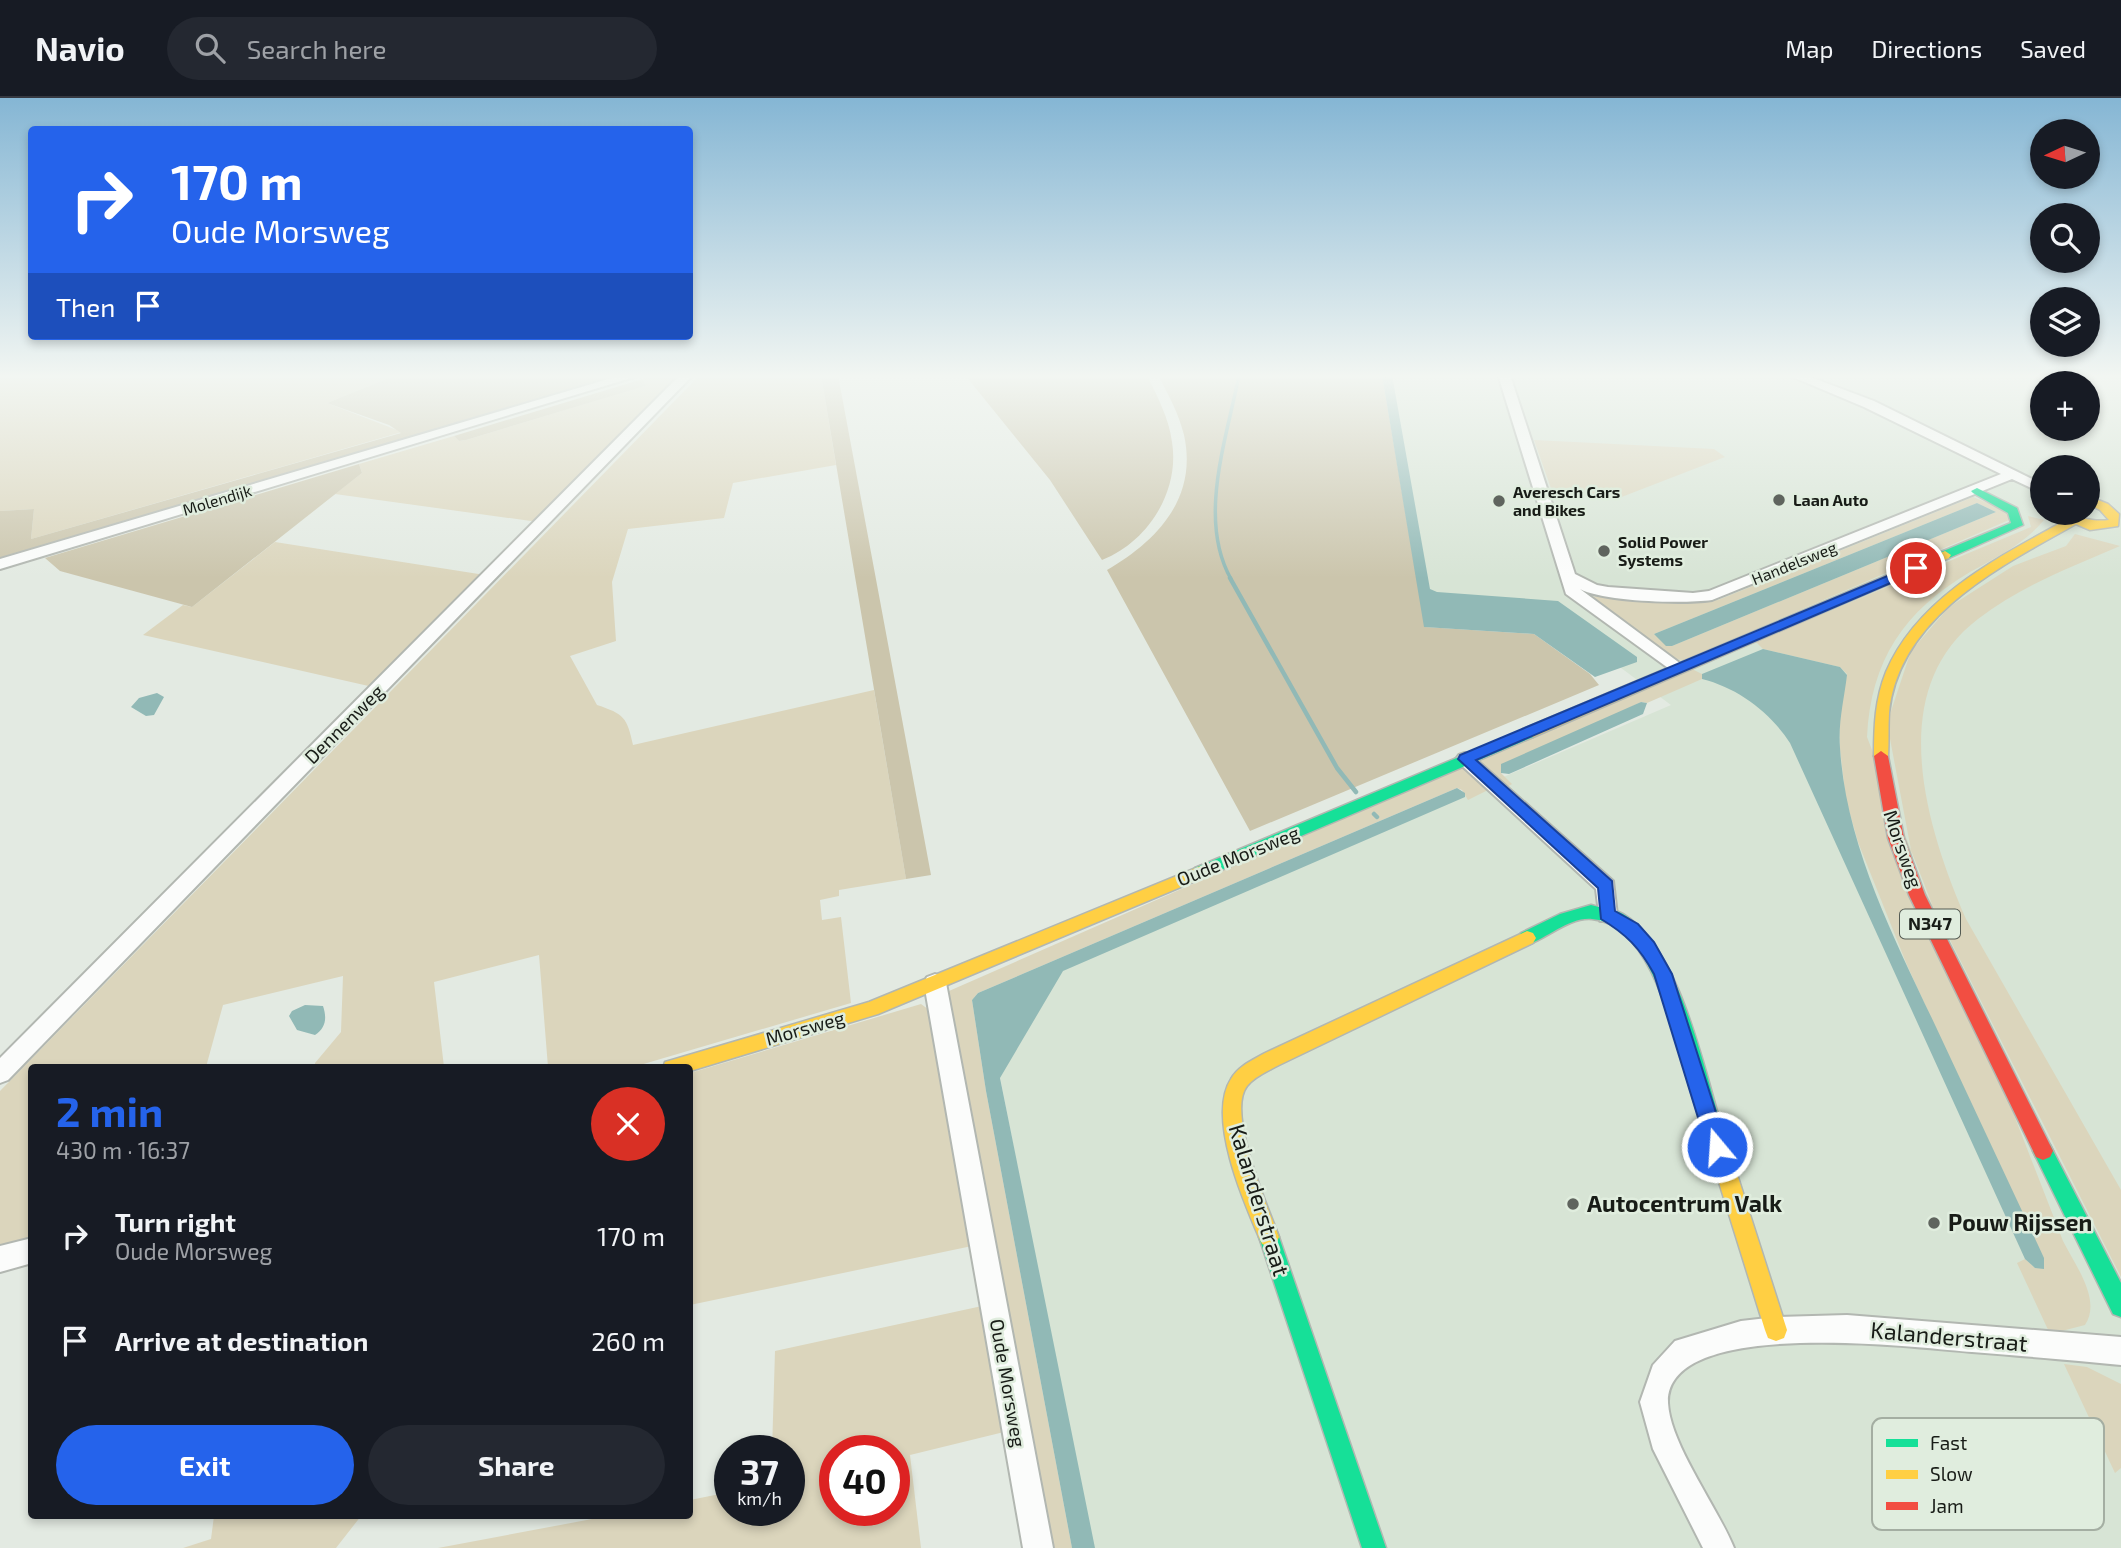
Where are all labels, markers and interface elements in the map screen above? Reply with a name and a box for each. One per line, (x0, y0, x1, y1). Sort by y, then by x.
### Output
search box (167, 17, 657, 80)
text: Navio (35, 28, 125, 68)
icon: search (191, 29, 229, 67)
text: Search here (247, 33, 386, 64)
text: Map (1785, 34, 1833, 63)
text: Directions (1871, 34, 1982, 63)
text: Saved (2020, 34, 2086, 63)
north arrow (2030, 119, 2100, 189)
map controls (2030, 119, 2100, 525)
text: 170 m (171, 151, 303, 210)
icon: right (56, 154, 147, 245)
button: search (2030, 203, 2100, 273)
text: Oude Morsweg (171, 211, 390, 249)
icon: arrive (129, 287, 167, 325)
button: layers (2030, 287, 2100, 357)
text: Then (56, 291, 115, 322)
button: + (2030, 371, 2100, 441)
button: − (2030, 455, 2100, 525)
street label: Molendijk (180, 480, 254, 520)
place label: Averesch Cars and Bikes (1513, 482, 1620, 519)
place label: Laan Auto (1793, 490, 1868, 509)
marker: Laan Auto (1771, 492, 1787, 508)
marker: Averesch Cars and Bikes (1491, 493, 1507, 509)
place label: Solid Power Systems (1618, 532, 1708, 570)
street label: Handelsweg (1748, 537, 1839, 588)
pin (1886, 538, 1946, 598)
marker: Solid Power Systems (1596, 543, 1612, 559)
icon: arrive (1897, 549, 1935, 587)
street label: Dennenweg (299, 679, 388, 768)
street label: Morsweg (1879, 807, 1928, 891)
street label: Oude Morsweg (1173, 820, 1303, 891)
road number: N347 (1900, 910, 1960, 938)
street label: Morsweg (763, 1005, 847, 1050)
text: 2 min (56, 1085, 163, 1135)
button: close (591, 1087, 665, 1161)
position arrow (1680, 1110, 1754, 1184)
street label: Kalanderstraat (1224, 1120, 1296, 1279)
text: 430 m · 16:37 (56, 1136, 190, 1164)
place label: Autocentrum Valk (1587, 1189, 1782, 1217)
marker: Autocentrum Valk (1565, 1196, 1581, 1212)
text: Turn right (115, 1206, 236, 1237)
place label: Pouw Rijssen (1948, 1208, 2092, 1236)
marker: Pouw Rijssen (1926, 1215, 1942, 1231)
icon: right (56, 1217, 94, 1255)
text: 170 m (597, 1220, 665, 1251)
text: Oude Morsweg (115, 1237, 272, 1265)
street label: Kalanderstraat (1869, 1315, 2029, 1357)
street label: Oude Morsweg (986, 1317, 1031, 1449)
icon: arrive (56, 1322, 94, 1360)
text: Arrive at destination (115, 1325, 368, 1356)
text: 260 m (591, 1325, 665, 1356)
legend (1872, 1418, 2104, 1530)
button: Exit (56, 1425, 354, 1505)
button: Share (368, 1425, 665, 1505)
text: Fast (1930, 1431, 1967, 1454)
speed limit sign: 40 (819, 1435, 910, 1526)
text: 37 (740, 1450, 779, 1492)
text: Slow (1930, 1462, 1973, 1485)
text: km/h (737, 1487, 782, 1509)
text: Jam (1930, 1494, 1964, 1517)

